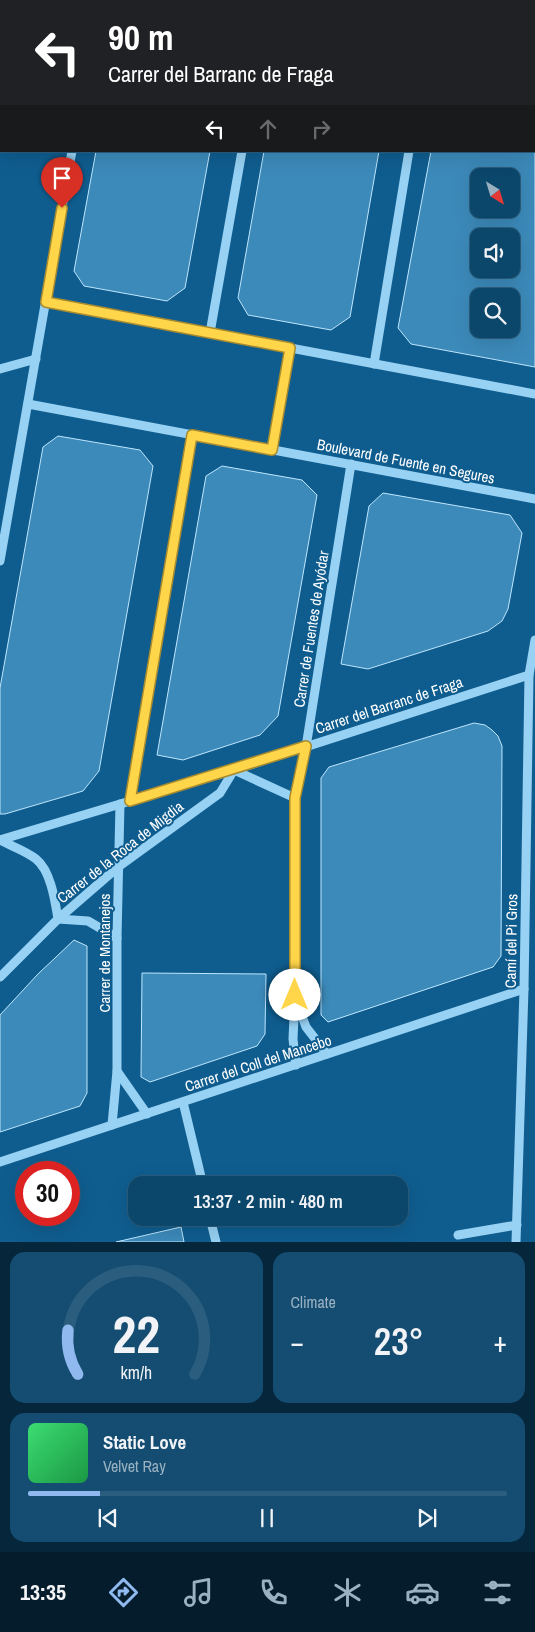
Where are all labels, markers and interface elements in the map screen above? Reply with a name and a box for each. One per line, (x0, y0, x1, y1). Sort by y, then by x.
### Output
text: 90 m (108, 14, 173, 61)
icon: left (25, 20, 90, 85)
text: Carrer del Barranc de Fraga (108, 59, 334, 89)
icon: left (201, 115, 229, 143)
icon: ahead (254, 115, 282, 143)
icon: right (307, 115, 335, 143)
pin (41, 157, 83, 208)
icon: arrive (48, 164, 76, 192)
north arrow (470, 168, 520, 218)
map controls (470, 168, 520, 338)
button: sound (470, 228, 520, 278)
button: search (470, 288, 520, 338)
street label: Boulevard de Fuente en Segures (315, 433, 497, 489)
street label: Carrer de Fuentes de Ayódar (288, 549, 334, 709)
street label: Carrer del Barranc de Fraga (313, 671, 466, 739)
street label: Carrer de la Roca de Migdia (52, 796, 188, 908)
street label: Carrer de Montanejos (94, 894, 115, 1012)
street label: Camí del Pi Gros (500, 894, 522, 988)
position arrow (268, 968, 320, 1020)
street label: Carrer del Coll del Mancebo (182, 1029, 334, 1097)
speed limit sign: 30 (15, 1161, 80, 1226)
text: 13:37 · 2 min · 480 m (193, 1188, 343, 1214)
text: Climate (291, 1291, 336, 1313)
text: 22 (113, 1299, 160, 1369)
text: 23° (374, 1316, 424, 1367)
text: − (291, 1323, 304, 1361)
text: + (494, 1323, 507, 1361)
text: km/h (120, 1361, 152, 1385)
text: Static Love (103, 1429, 186, 1455)
text: Velvet Ray (103, 1455, 166, 1477)
icon: previous (94, 1504, 122, 1532)
icon: pause (253, 1504, 281, 1532)
icon: next (413, 1504, 441, 1532)
icon: directions (106, 1575, 141, 1610)
icon: music (181, 1575, 216, 1610)
icon: phone (256, 1575, 291, 1610)
icon: climate (330, 1575, 365, 1610)
icon: car (405, 1575, 440, 1610)
icon: filters (480, 1575, 515, 1610)
text: 13:35 (20, 1577, 66, 1607)

